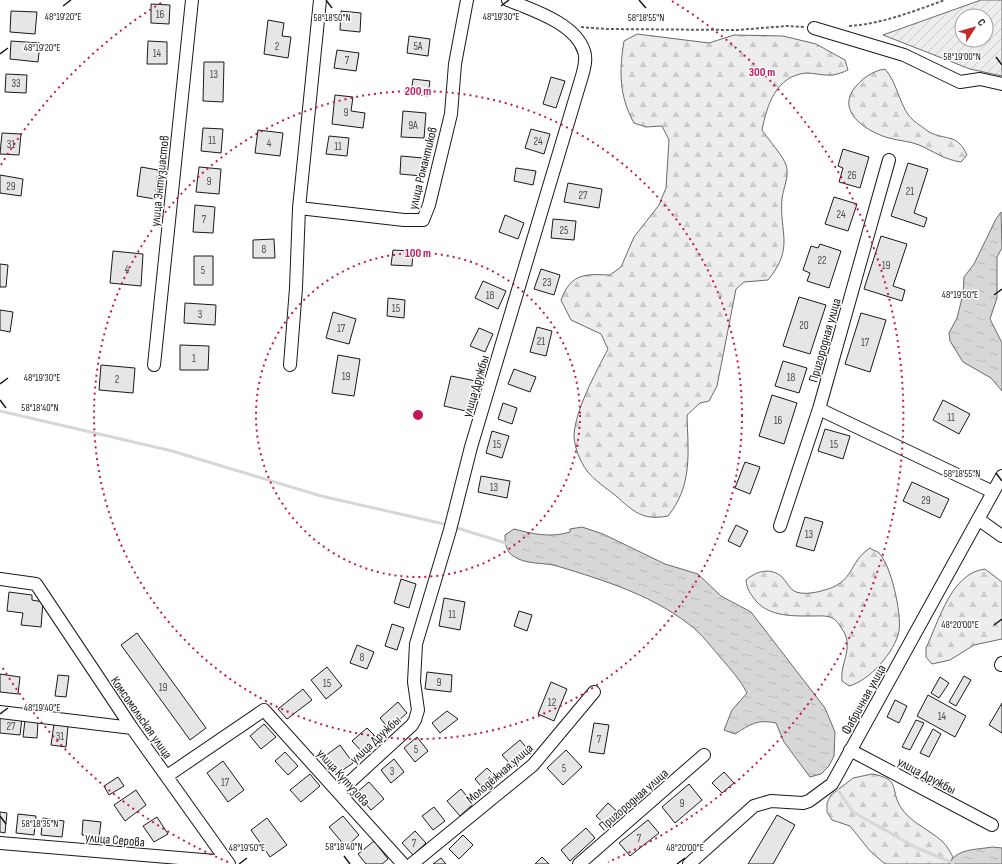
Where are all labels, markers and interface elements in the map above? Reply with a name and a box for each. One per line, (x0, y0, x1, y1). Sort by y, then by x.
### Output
house number: 16 (156, 8, 165, 21)
north arrow (954, 8, 994, 48)
text: 48°19'20"E (45, 11, 81, 23)
text: 48°19'30"E (483, 11, 519, 23)
text: 58°18'50"N (313, 12, 351, 24)
text: 58°18'55"N (628, 12, 664, 24)
text: С (975, 16, 989, 29)
house number: 2 (275, 40, 280, 53)
house number: 5А (413, 40, 423, 53)
text: 48°19'20"E (24, 42, 60, 54)
house number: 14 (153, 47, 162, 60)
text: 58°19'00"N (943, 51, 981, 63)
house number: 7 (345, 54, 350, 67)
text: 300 m (749, 65, 775, 80)
house number: 13 (210, 68, 219, 81)
house number: 33 (11, 77, 21, 90)
text: 200 m (405, 84, 431, 99)
house number: 9 (344, 106, 349, 119)
house number: 9А (408, 119, 418, 132)
street label: улица Романтиков (405, 125, 441, 211)
house number: 11 (208, 134, 216, 147)
street label: улица Энтузиастов (147, 135, 173, 227)
house number: 24 (533, 135, 543, 148)
house number: 4 (267, 137, 272, 150)
house number: 31 (7, 138, 15, 151)
house number: 11 (334, 140, 342, 153)
house number: 26 (847, 169, 857, 182)
house number: 9 (207, 175, 212, 188)
house number: 29 (6, 180, 16, 193)
house number: 21 (906, 185, 914, 198)
house number: 27 (579, 189, 588, 202)
house number: 24 (836, 208, 846, 221)
house number: 7 (202, 213, 207, 226)
house number: 25 (560, 224, 568, 237)
house number: 8 (262, 243, 267, 256)
text: 100 m (405, 246, 431, 261)
house number: 22 (817, 254, 827, 267)
house number: 19 (882, 259, 890, 272)
house number: 4 (125, 263, 130, 276)
house number: 5 (201, 264, 205, 277)
house number: 23 (542, 276, 552, 289)
house number: 18 (486, 289, 495, 302)
text: 48°19'50"E (942, 289, 978, 301)
street label: Пригородная улица (805, 296, 845, 384)
house number: 15 (392, 302, 400, 315)
house number: 3 (198, 308, 203, 321)
house number: 20 (799, 319, 809, 332)
house number: 17 (337, 322, 346, 335)
house number: 21 (537, 335, 545, 348)
house number: 17 (861, 336, 870, 349)
house number: 1 (192, 352, 196, 365)
street label: улица Дружбы (459, 353, 493, 419)
house number: 19 (342, 370, 350, 383)
house number: 18 (787, 371, 796, 384)
text: 48°19'30"E (24, 372, 60, 384)
house number: 2 (115, 373, 120, 386)
text: 58°18'40"N (21, 402, 59, 414)
centre of rings (411, 408, 425, 422)
house number: 11 (947, 411, 955, 424)
house number: 16 (774, 414, 783, 427)
house number: 15 (493, 438, 501, 451)
house number: 15 (830, 438, 838, 451)
text: 58°18'55"N (944, 468, 980, 480)
house number: 13 (490, 481, 499, 494)
house number: 29 (921, 494, 931, 507)
house number: 13 (805, 528, 814, 541)
house number: 11 (448, 608, 456, 621)
text: 48°20'00"E (941, 619, 979, 631)
house number: 8 (360, 651, 365, 664)
street label: Фабричная улица (838, 662, 890, 737)
street label: Комсомольская улица (107, 673, 175, 762)
house number: 9 (437, 676, 442, 689)
house number: 15 (323, 677, 331, 690)
house number: 19 (159, 681, 167, 694)
house number: 12 (548, 696, 557, 709)
text: 48°19'40"E (24, 702, 60, 714)
house number: 14 (938, 710, 947, 723)
street label: улица Дружбы (347, 712, 404, 767)
house number: 27 (7, 720, 16, 733)
house number: 31 (56, 730, 64, 743)
house number: 7 (597, 733, 602, 746)
street label: Молодёжная улица (463, 740, 536, 807)
house number: 5 (414, 743, 418, 756)
street label: улица Кутузова (313, 746, 373, 810)
street label: улица Дружбы (895, 754, 958, 798)
house number: 5 (562, 762, 566, 775)
house number: 3 (390, 765, 395, 778)
street label: Пригородная улица (596, 765, 672, 834)
house number: 17 (221, 776, 230, 789)
house number: 9 (680, 797, 685, 810)
text: 58°18'35"N (22, 818, 58, 830)
street label: улица Серова (84, 829, 146, 851)
house number: 7 (637, 832, 642, 845)
house number: 7 (412, 837, 417, 850)
text: 58°18'40"N (325, 841, 363, 853)
text: 48°19'50"E (229, 842, 265, 854)
text: 48°20'00"E (666, 842, 704, 854)

